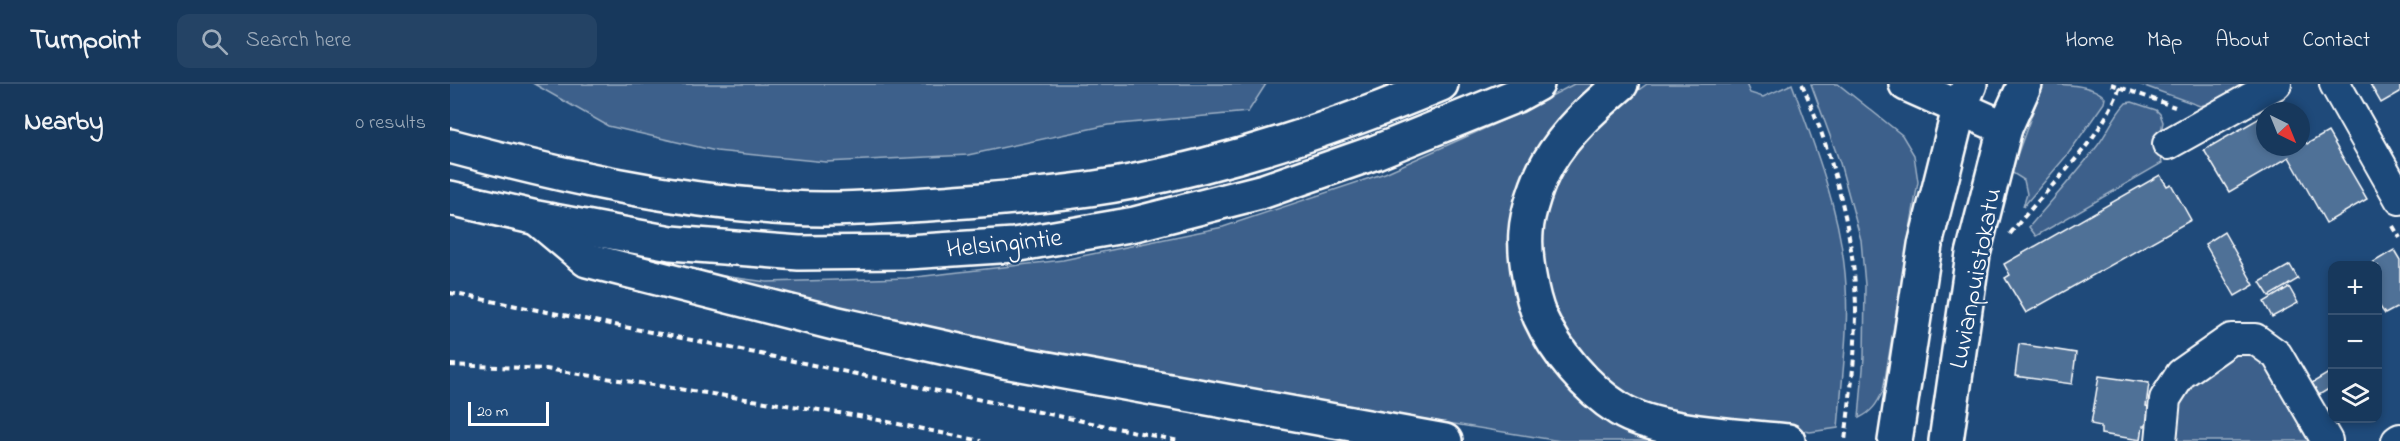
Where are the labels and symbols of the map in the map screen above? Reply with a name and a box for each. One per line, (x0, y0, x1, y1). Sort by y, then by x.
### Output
north arrow (2256, 102, 2310, 156)
street label: Luvianpuistokatu (1941, 185, 2013, 372)
street label: Helsingintie (945, 220, 1064, 270)
scale bar (468, 399, 549, 426)

